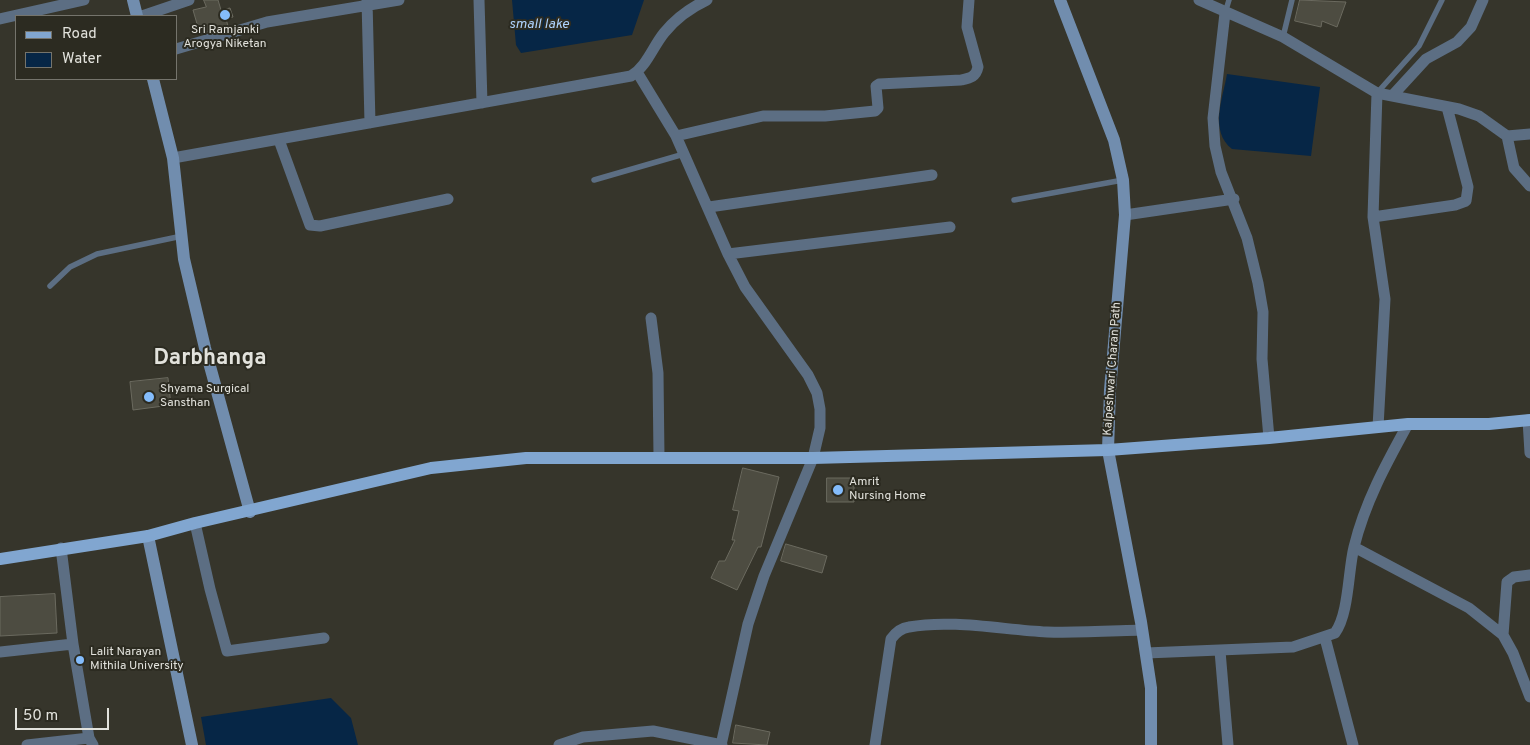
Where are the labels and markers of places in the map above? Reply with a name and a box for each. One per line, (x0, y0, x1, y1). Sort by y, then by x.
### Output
marker: Sri Ramjanki Arogya Niketan (218, 8, 232, 22)
place label: Sri Ramjanki Arogya Niketan (183, 24, 267, 52)
place label: Shyama Surgical Sansthan (160, 383, 249, 411)
marker: Shyama Surgical Sansthan (142, 390, 156, 404)
place label: Amrit Nursing Home (849, 476, 926, 504)
marker: Amrit Nursing Home (831, 483, 845, 497)
place label: Lalit Narayan Mithila University (90, 646, 184, 674)
marker: Lalit Narayan Mithila University (74, 654, 86, 666)

